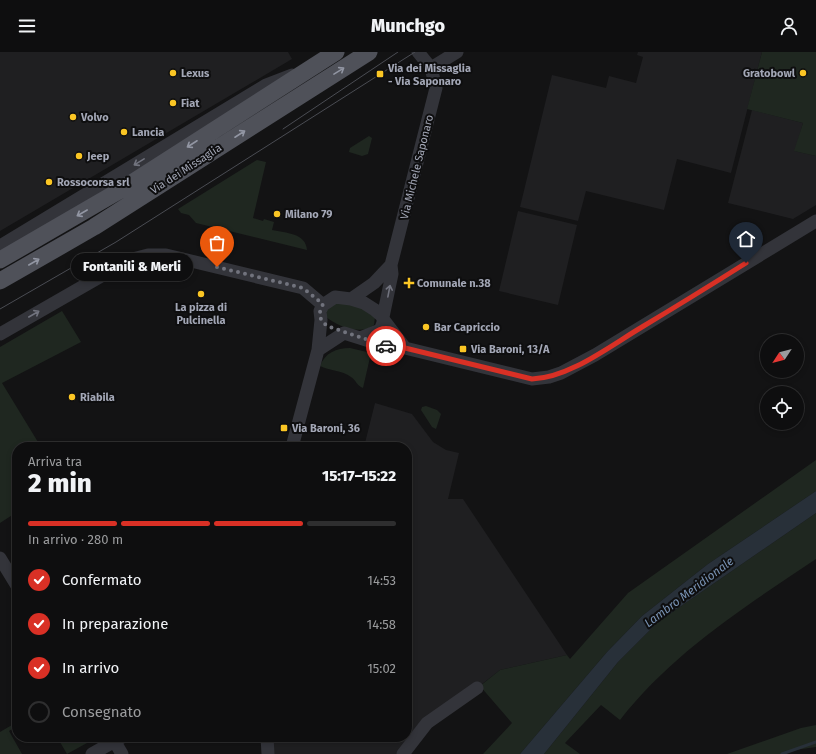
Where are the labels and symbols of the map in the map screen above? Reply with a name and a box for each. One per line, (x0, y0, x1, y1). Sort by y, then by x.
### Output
place label: Via dei Missaglia - Via Saponaro (387, 62, 471, 88)
place label: Lexus (181, 67, 210, 80)
one-way arrow (333, 67, 344, 75)
place label: Gratobowl (743, 67, 796, 80)
marker: Lexus (168, 68, 178, 78)
marker: Gratobowl (798, 68, 808, 78)
marker: Via dei Missaglia - Via Saponaro (375, 69, 385, 79)
place label: Fiat (181, 97, 200, 110)
marker: Fiat (168, 98, 178, 108)
place label: Volvo (80, 111, 109, 124)
marker: Volvo (68, 112, 78, 122)
street label: Via Michele Saponaro (398, 113, 436, 221)
place label: Lancia (132, 126, 164, 139)
marker: Lancia (119, 127, 129, 137)
one-way arrow (234, 130, 245, 139)
one-way arrow (187, 140, 198, 148)
street label: Via dei Missaglia (148, 141, 224, 197)
place label: Jeep (86, 150, 110, 163)
marker: Jeep (74, 151, 84, 161)
one-way arrow (133, 159, 145, 167)
place label: Rossocorsa srl (57, 176, 130, 189)
marker: Rossocorsa srl (44, 177, 54, 187)
place label: Milano 79 (285, 208, 333, 221)
one-way arrow (76, 209, 88, 217)
marker: Milano 79 (272, 209, 282, 219)
pin (729, 222, 763, 263)
pin (200, 226, 234, 267)
callout: Fontanili & Merli (71, 253, 193, 281)
one-way arrow (28, 257, 40, 265)
place label: Comunale n.38 (417, 277, 491, 290)
marker: Comunale n.38 (404, 278, 414, 288)
one-way arrow (385, 285, 393, 298)
marker: La pizza di Pulcinella (196, 289, 206, 299)
place label: La pizza di Pulcinella (175, 301, 227, 327)
one-way arrow (28, 310, 40, 318)
place label: Bar Capriccio (434, 321, 501, 334)
marker: Bar Capriccio (421, 322, 431, 332)
courier (366, 326, 406, 366)
north arrow (760, 334, 804, 378)
place label: Via Baroni, 13/A (470, 343, 550, 356)
marker: Via Baroni, 13/A (458, 344, 468, 354)
place label: Riabila (80, 391, 115, 404)
marker: Riabila (67, 392, 77, 402)
place label: Via Baroni, 36 (291, 422, 360, 435)
marker: Via Baroni, 36 (279, 423, 289, 433)
water label: Lambro Meridionale (642, 554, 736, 630)

